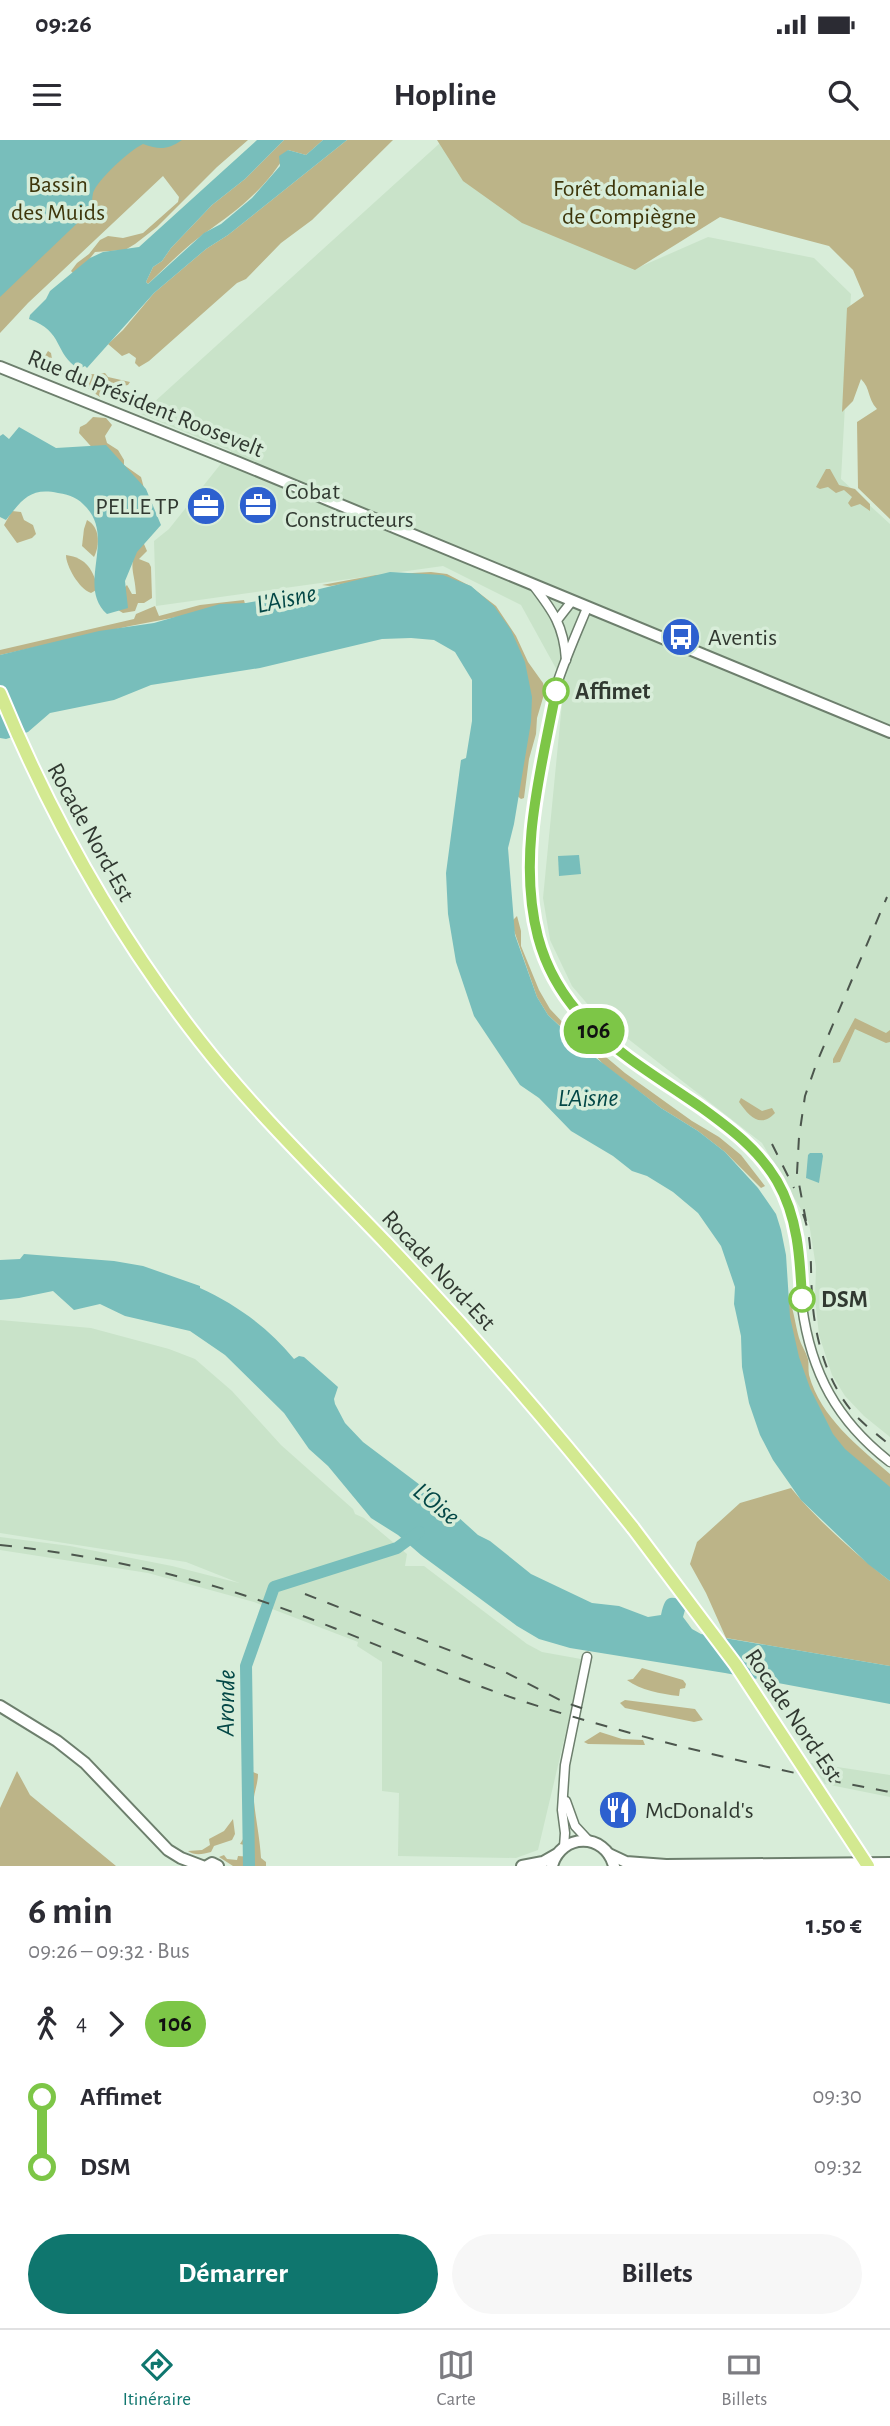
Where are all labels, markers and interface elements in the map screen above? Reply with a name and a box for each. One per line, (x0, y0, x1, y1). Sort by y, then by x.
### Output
text: 09:26 (35, 11, 92, 37)
icon: menu (28, 76, 66, 114)
icon: search (824, 76, 862, 114)
text: Hopline (394, 79, 496, 111)
park label: Bassin des Muids (11, 173, 105, 225)
park label: Forêt domaniale de Compiègne (553, 177, 705, 229)
street label: Rue du Président Roosevelt (24, 346, 267, 462)
place label: Cobat Constructeurs (285, 480, 414, 532)
office icon: Cobat Constructeurs (237, 484, 279, 526)
office icon: PELLE TP (185, 485, 227, 527)
place label: PELLE TP (95, 495, 179, 519)
water label: L'Aisne (254, 580, 319, 618)
bus stop icon: Aventis (660, 616, 702, 658)
place label: Aventis (708, 626, 777, 650)
marker: Affimet (543, 678, 569, 704)
place label: Affimet (575, 680, 650, 704)
street label: Rocade Nord-Est (42, 759, 138, 906)
line badge: 106 (554, 1008, 634, 1054)
text: 106 (578, 1019, 610, 1043)
water label: L'Aisne (558, 1085, 618, 1111)
street label: Rocade Nord-Est (377, 1206, 500, 1335)
marker: DSM (789, 1286, 815, 1312)
place label: DSM (821, 1288, 868, 1312)
water label: L'Oise (408, 1478, 465, 1530)
street label: Rocade Nord-Est (740, 1645, 846, 1786)
water label: Aronde (212, 1669, 240, 1738)
restaurant icon: McDonald's (597, 1789, 639, 1831)
place label: McDonald's (645, 1799, 754, 1823)
text: 6 min (28, 1893, 113, 1931)
text: 1.50 € (806, 1912, 862, 1938)
text: 09:26 – 09:32 · Bus (28, 1940, 190, 1963)
icon: walk (28, 2005, 66, 2043)
icon: forward (97, 2005, 135, 2043)
text: 4 (76, 2012, 87, 2035)
text: 106 (159, 2012, 192, 2036)
text: Affimet (80, 2084, 162, 2110)
text: 09:30 (812, 2085, 862, 2108)
text: DSM (80, 2154, 131, 2180)
text: 09:32 (814, 2155, 862, 2178)
button: Démarrer (28, 2234, 438, 2314)
button: Billets (452, 2234, 862, 2314)
tab: Itinéraire (123, 2346, 191, 2411)
tab: Carte (437, 2346, 476, 2411)
tab: Billets (721, 2346, 767, 2411)

